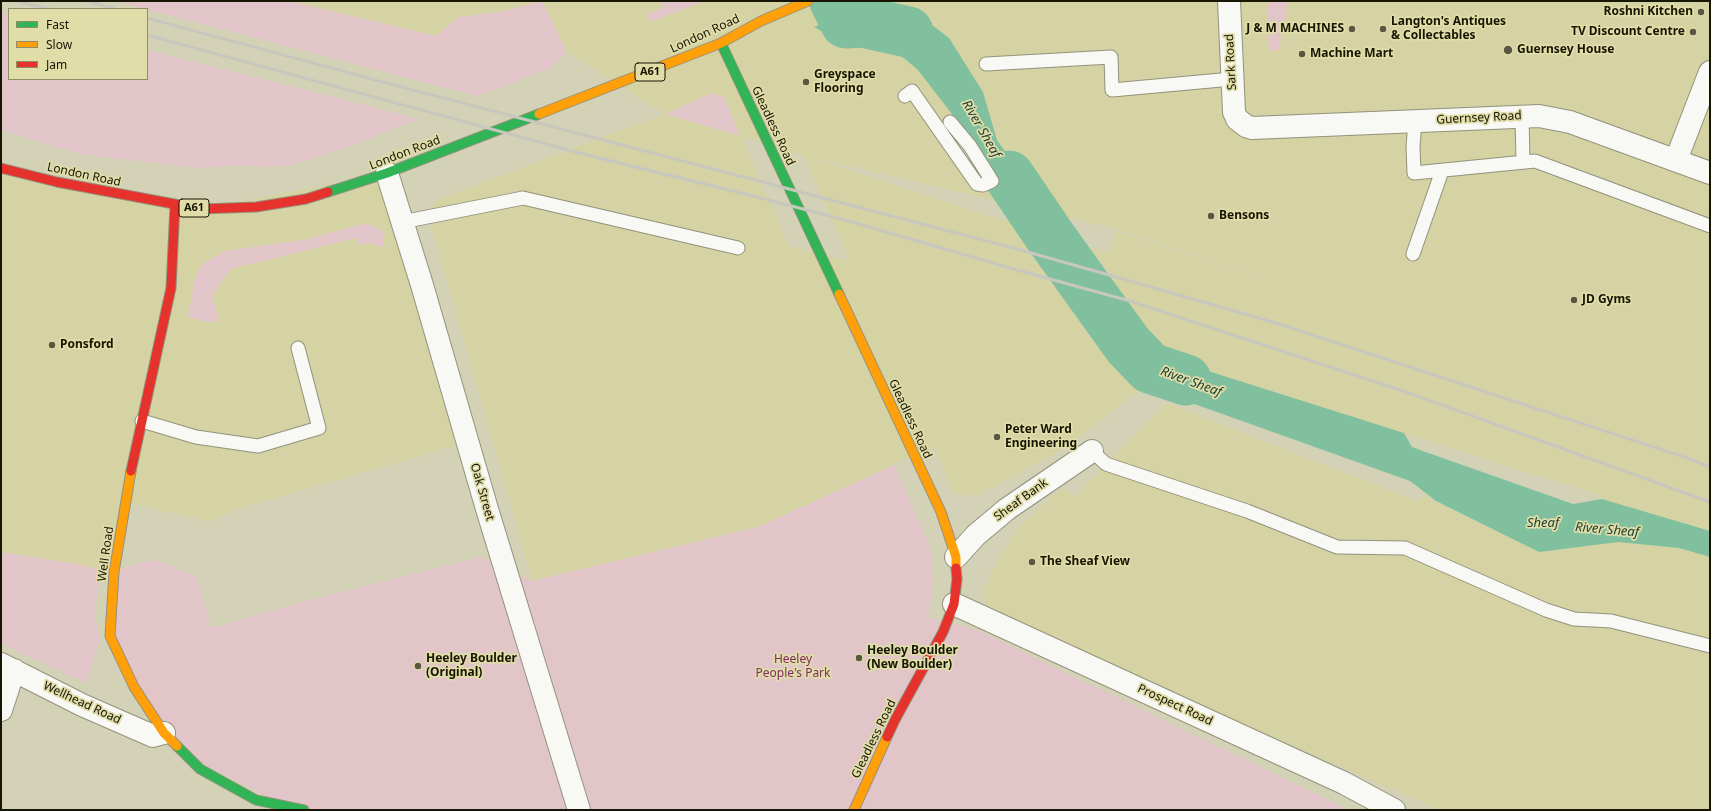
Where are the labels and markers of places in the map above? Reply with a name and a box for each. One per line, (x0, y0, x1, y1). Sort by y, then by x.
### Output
place label: Roshni Kitchen (1604, 5, 1693, 19)
marker: Roshni Kitchen (1696, 7, 1706, 17)
place label: Langton's Antiques & Collectables (1391, 15, 1506, 43)
place label: J & M MACHINES (1246, 22, 1344, 36)
marker: J & M MACHINES (1347, 24, 1357, 34)
marker: Langton's Antiques & Collectables (1378, 24, 1388, 34)
place label: TV Discount Centre (1571, 25, 1685, 39)
marker: TV Discount Centre (1688, 27, 1698, 37)
place label: Guernsey House (1517, 43, 1614, 57)
marker: Guernsey House (1502, 44, 1514, 56)
place label: Machine Mart (1310, 47, 1393, 61)
marker: Machine Mart (1297, 49, 1307, 59)
place label: Greyspace Flooring (814, 68, 876, 96)
marker: Greyspace Flooring (801, 77, 811, 87)
place label: Bensons (1219, 209, 1269, 223)
marker: Bensons (1206, 211, 1216, 221)
place label: JD Gyms (1582, 293, 1631, 307)
marker: JD Gyms (1569, 295, 1579, 305)
place label: Ponsford (60, 338, 114, 352)
marker: Ponsford (47, 340, 57, 350)
place label: Peter Ward Engineering (1005, 423, 1077, 451)
marker: Peter Ward Engineering (992, 432, 1002, 442)
place label: The Sheaf View (1040, 555, 1130, 569)
marker: The Sheaf View (1027, 557, 1037, 567)
place label: Heeley Boulder (New Boulder) (867, 644, 958, 672)
place label: Heeley Boulder (Original) (426, 652, 517, 680)
marker: Heeley Boulder (New Boulder) (854, 653, 864, 663)
marker: Heeley Boulder (Original) (413, 661, 423, 671)

